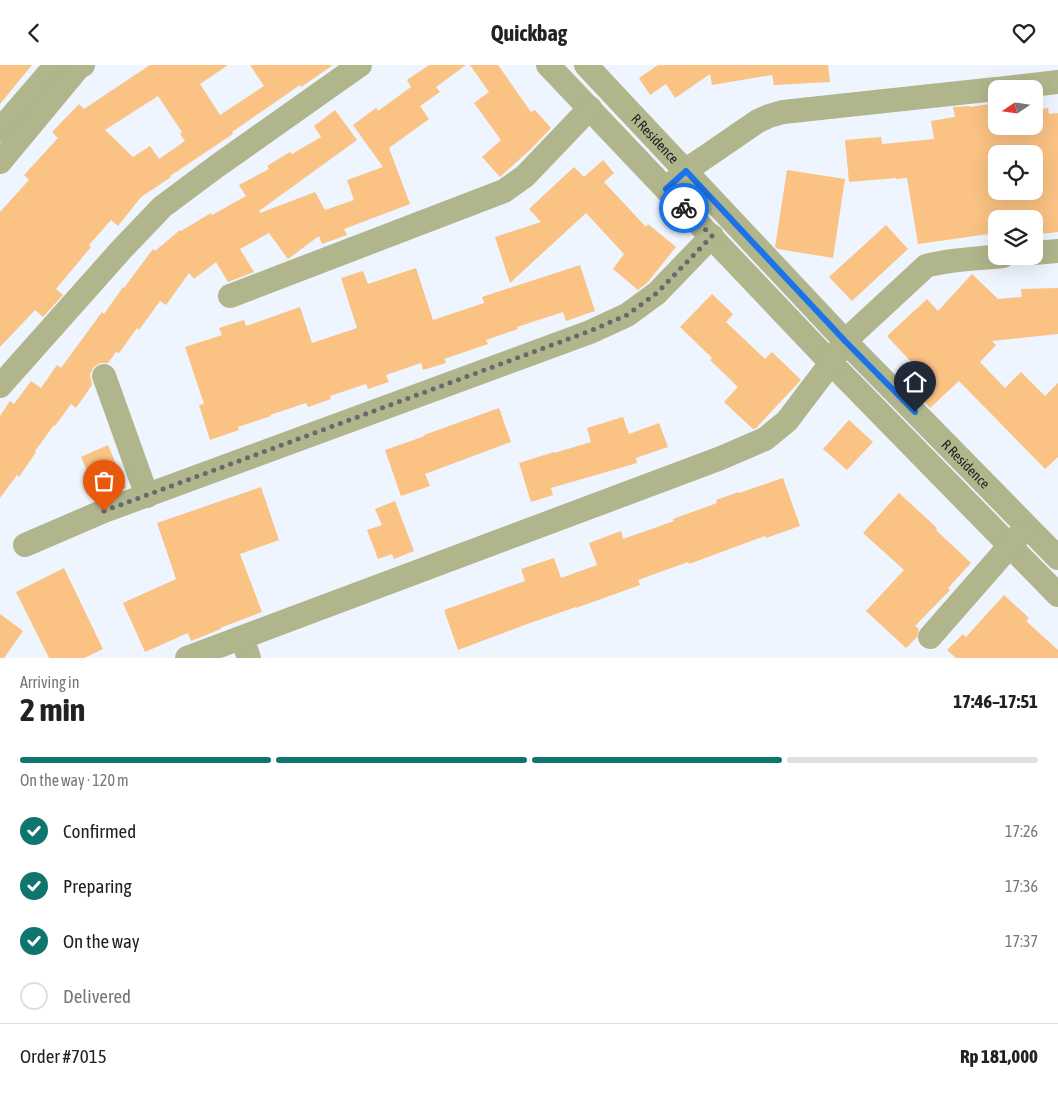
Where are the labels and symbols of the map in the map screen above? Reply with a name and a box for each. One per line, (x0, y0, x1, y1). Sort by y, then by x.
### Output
north arrow (988, 80, 1042, 135)
street label: R Residence (628, 111, 682, 167)
courier (659, 183, 709, 233)
pin (894, 361, 936, 412)
street label: R Residence (938, 436, 993, 492)
pin (83, 460, 125, 511)

